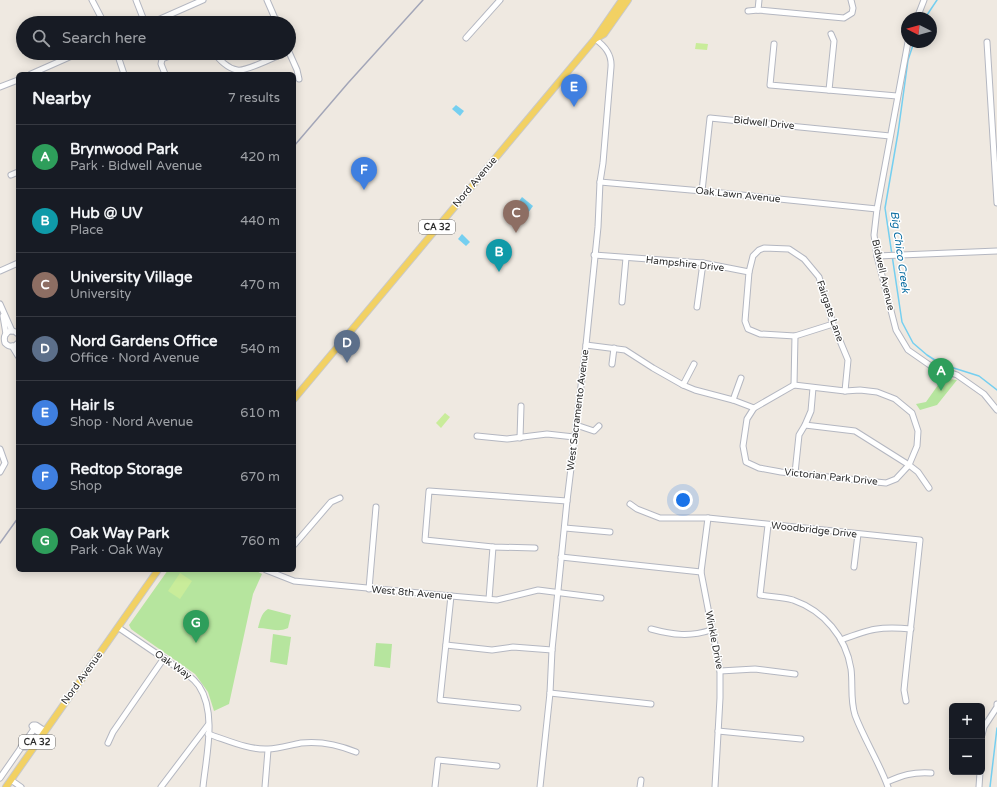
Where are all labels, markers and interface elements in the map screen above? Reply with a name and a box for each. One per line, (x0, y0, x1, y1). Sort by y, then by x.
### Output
north arrow (901, 12, 937, 48)
search box (16, 16, 296, 60)
icon: search (30, 27, 52, 49)
text: Search here (62, 29, 146, 47)
pin: E (561, 74, 587, 107)
text: Nearby (32, 88, 91, 109)
text: 7 results (228, 90, 280, 106)
street label: Bidwell Drive (733, 114, 795, 132)
text: Brynwood Park (70, 140, 179, 158)
text: A (40, 149, 50, 165)
text: 420 m (240, 149, 280, 165)
street label: Nord Avenue (450, 154, 500, 210)
pin: F (351, 157, 377, 190)
text: Park · Bidwell Avenue (70, 158, 202, 174)
street label: Oak Lawn Avenue (695, 185, 781, 205)
pin: C (503, 200, 529, 233)
text: Hub @ UV (70, 204, 143, 222)
water label: Big Chico Creek (888, 210, 912, 295)
text: B (40, 213, 50, 229)
text: 440 m (240, 213, 280, 229)
road number: CA 32 (419, 220, 455, 234)
text: Place (70, 222, 103, 238)
street label: Bidwell Avenue (869, 238, 897, 312)
pin: B (486, 239, 512, 272)
street label: Hampshire Drive (645, 254, 725, 274)
text: University Village (70, 268, 192, 286)
text: C (40, 277, 50, 293)
text: 470 m (240, 277, 280, 293)
street label: Fairgate Lane (814, 279, 846, 344)
text: University (70, 286, 131, 302)
pin: D (334, 330, 360, 363)
text: Nord Gardens Office (70, 332, 217, 350)
text: D (40, 341, 50, 357)
text: 540 m (240, 341, 280, 357)
street label: West Sacramento Avenue (565, 348, 591, 471)
text: Office · Nord Avenue (70, 350, 199, 366)
pin: A (928, 358, 954, 391)
text: Hair Is (70, 396, 114, 414)
text: E (41, 405, 49, 421)
text: 610 m (240, 405, 280, 421)
text: Shop · Nord Avenue (70, 414, 193, 430)
text: Redtop Storage (70, 460, 183, 478)
street label: Victorian Park Drive (784, 466, 879, 488)
text: F (41, 469, 49, 485)
text: 670 m (240, 469, 280, 485)
text: Shop (70, 478, 102, 494)
your location (673, 490, 693, 510)
street label: Woodbridge Drive (770, 520, 858, 541)
text: Oak Way Park (70, 524, 169, 542)
text: G (40, 533, 50, 549)
text: 760 m (240, 533, 280, 549)
text: Park · Oak Way (70, 542, 163, 558)
street label: West 8th Avenue (371, 583, 453, 603)
pin: G (183, 610, 209, 643)
street label: Winkle Drive (702, 610, 726, 671)
street label: Oak Way (152, 648, 194, 682)
street label: Nord Avenue (59, 649, 105, 707)
map controls (949, 703, 985, 775)
button: + (949, 703, 985, 739)
road number: CA 32 (19, 735, 55, 749)
button: − (949, 739, 985, 775)

